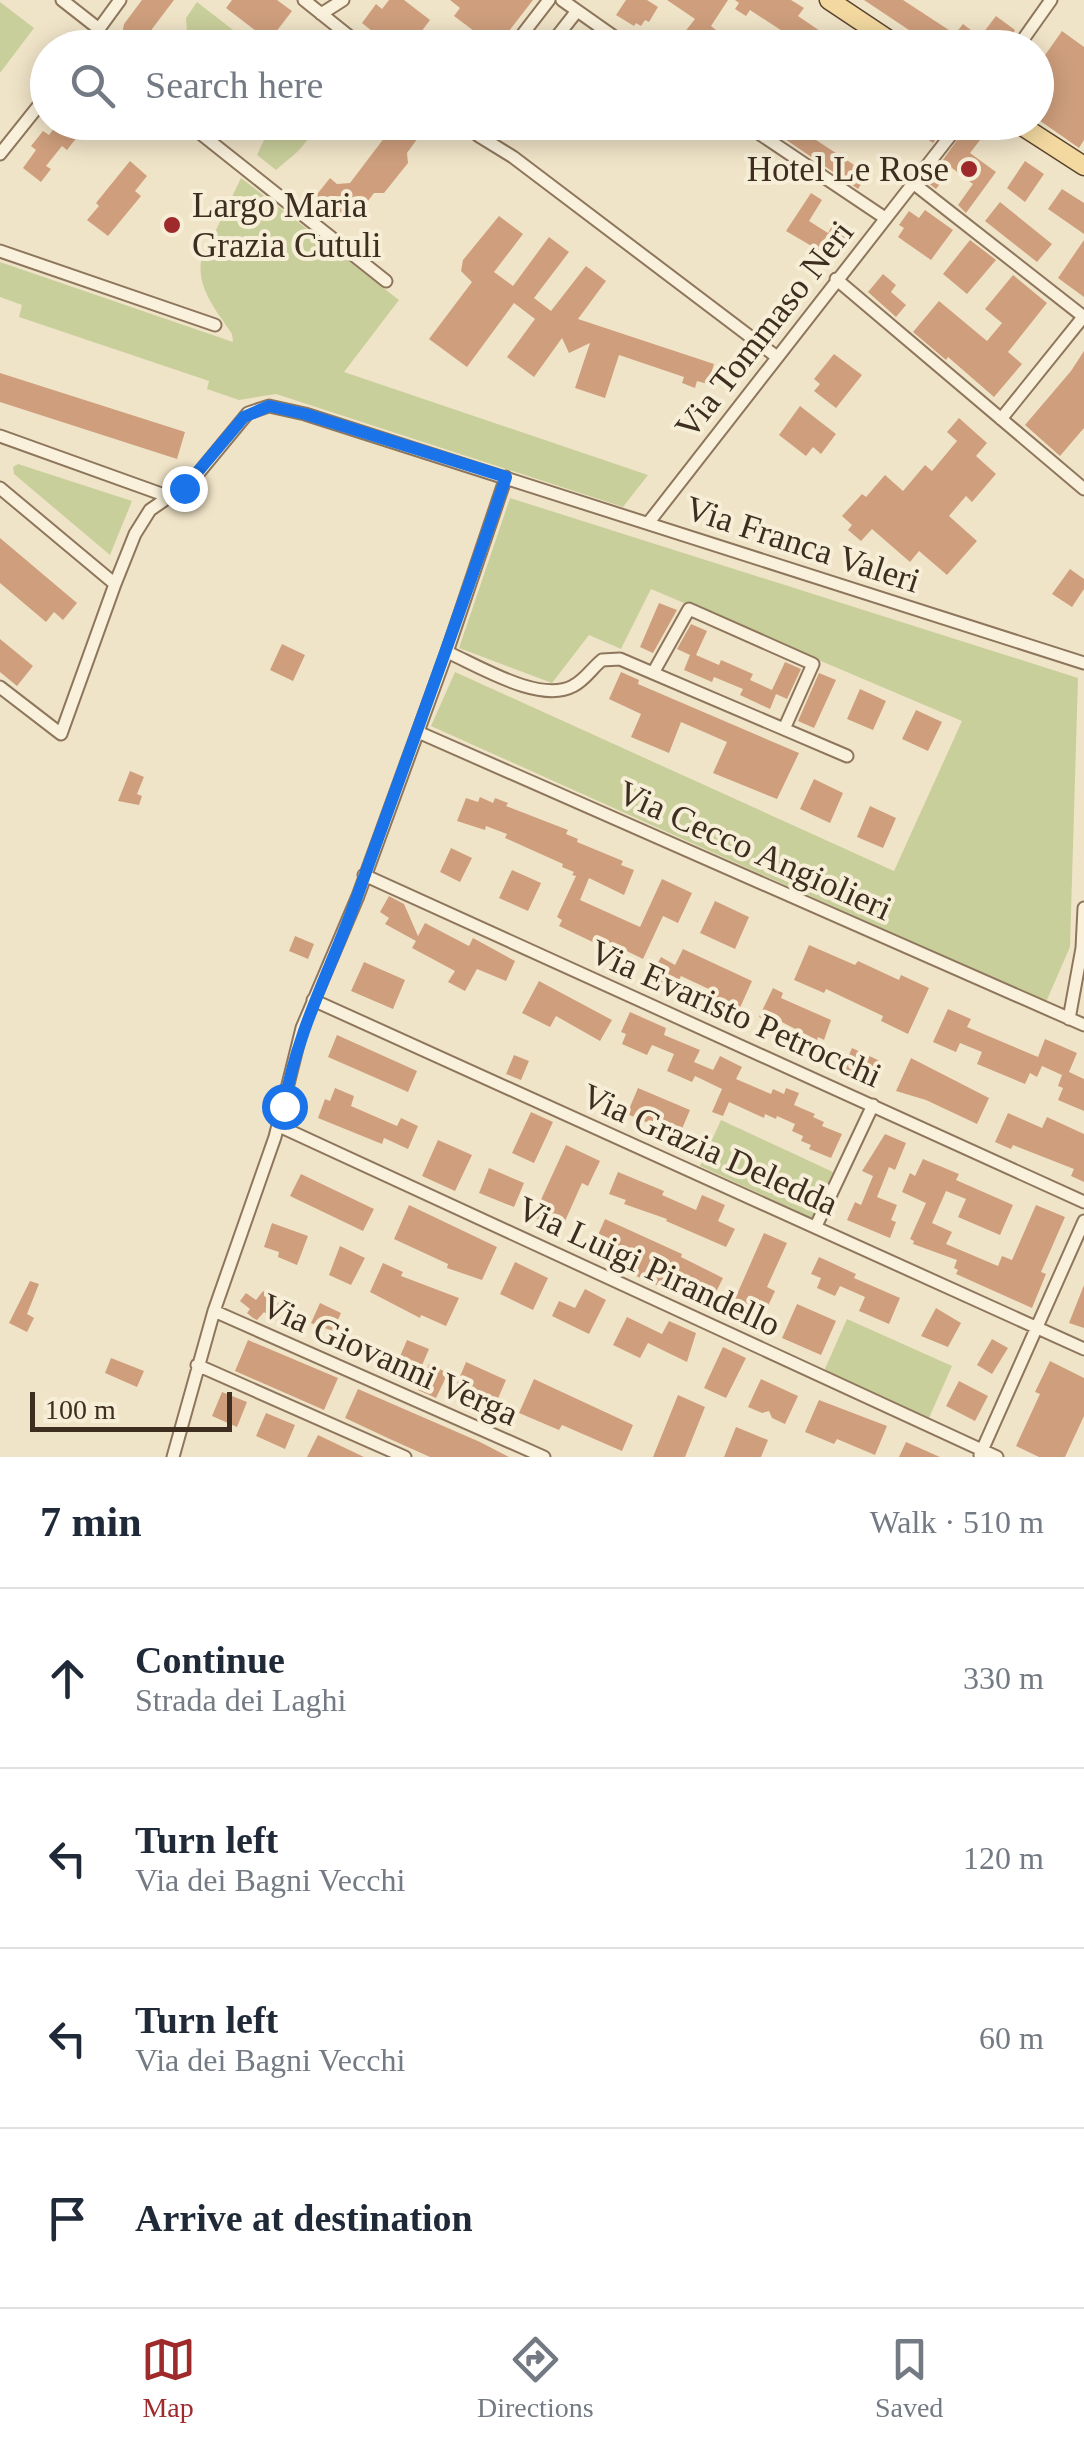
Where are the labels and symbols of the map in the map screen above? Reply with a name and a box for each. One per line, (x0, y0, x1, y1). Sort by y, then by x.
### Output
place label: Hotel Le Rose (747, 150, 949, 189)
marker: Hotel Le Rose (958, 158, 980, 180)
place label: Largo Maria Grazia Cutuli (192, 186, 382, 265)
street label: Via Tommaso Neri (667, 213, 862, 446)
marker: Largo Maria Grazia Cutuli (161, 214, 183, 236)
route end (162, 466, 208, 512)
street label: Via Franca Valeri (681, 488, 925, 601)
street label: Via Cecco Angiolieri (612, 773, 898, 928)
street label: Via Evaristo Petrocchi (584, 932, 888, 1095)
street label: Via Grazia Deledda (576, 1076, 844, 1224)
route start (262, 1084, 308, 1130)
street label: Via Luigi Pirandello (511, 1188, 786, 1344)
street label: Via Giovanni Verga (256, 1285, 524, 1434)
scale bar (30, 1387, 232, 1432)

